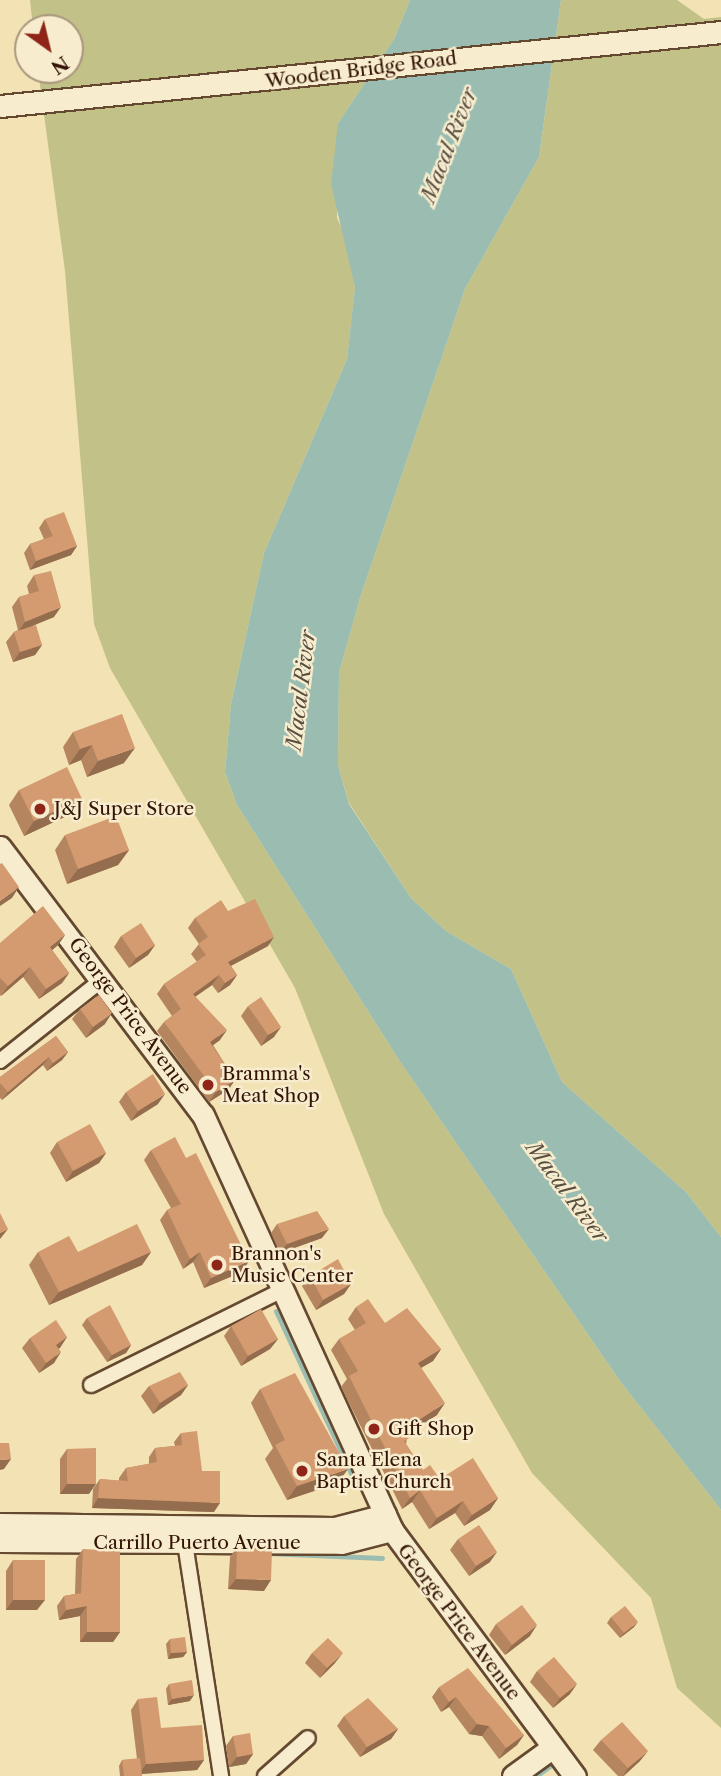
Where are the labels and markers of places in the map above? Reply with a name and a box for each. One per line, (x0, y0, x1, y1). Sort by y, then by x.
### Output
place label: J&J Super Store (54, 798, 195, 820)
marker: J&J Super Store (32, 801, 48, 817)
place label: Bramma's Meat Shop (222, 1063, 320, 1107)
marker: Bramma's Meat Shop (200, 1077, 216, 1093)
place label: Brannon's Music Center (231, 1243, 353, 1287)
marker: Brannon's Music Center (209, 1257, 225, 1273)
place label: Gift Shop (388, 1418, 474, 1440)
marker: Gift Shop (366, 1421, 382, 1437)
place label: Santa Elena Baptist Church (316, 1449, 451, 1493)
marker: Santa Elena Baptist Church (294, 1463, 310, 1479)

